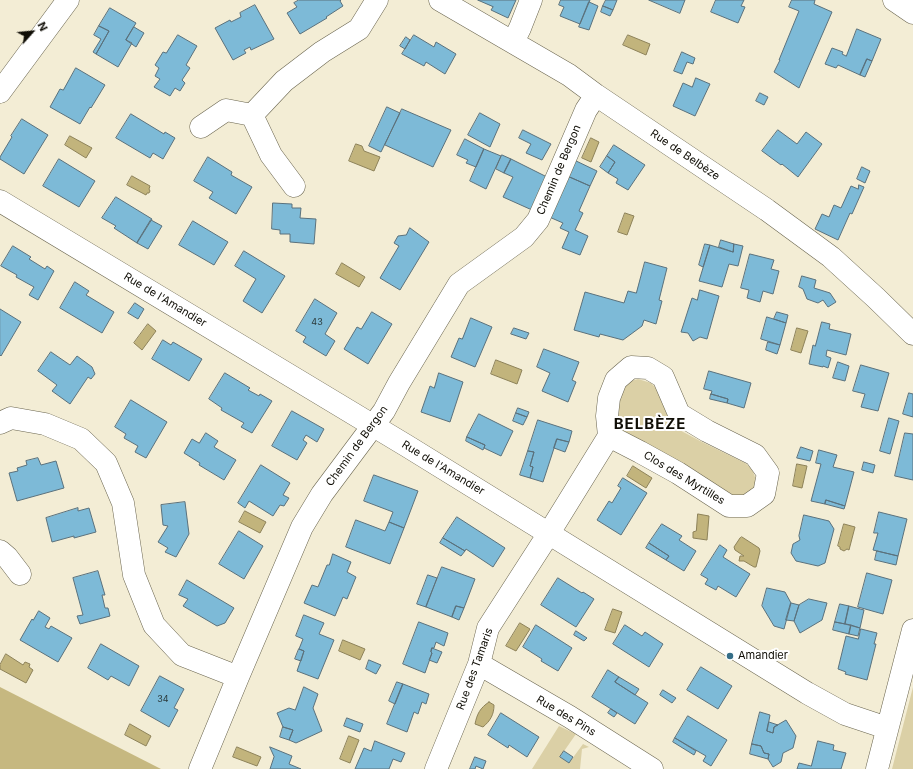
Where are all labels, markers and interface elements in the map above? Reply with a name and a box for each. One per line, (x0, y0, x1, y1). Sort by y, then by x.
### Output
north arrow (12, 12, 52, 52)
text: N (35, 20, 51, 33)
street label: Chemin de Bergon (534, 123, 584, 217)
street label: Rue de Belbèze (648, 127, 722, 183)
street label: Rue de l'Amandier (121, 270, 209, 330)
house number: 43 (311, 317, 323, 327)
street label: Chemin de Bergon (323, 403, 391, 489)
district label: BELBÈZE (614, 415, 686, 433)
street label: Rue de l'Amandier (399, 438, 487, 498)
street label: Clos des Myrtilles (641, 449, 727, 507)
street label: Rue des Tamaris (454, 626, 496, 712)
place label: Amandier (738, 649, 788, 663)
marker: Amandier (725, 651, 735, 661)
street label: Rue des Pins (534, 693, 598, 739)
house number: 34 (157, 694, 169, 704)

